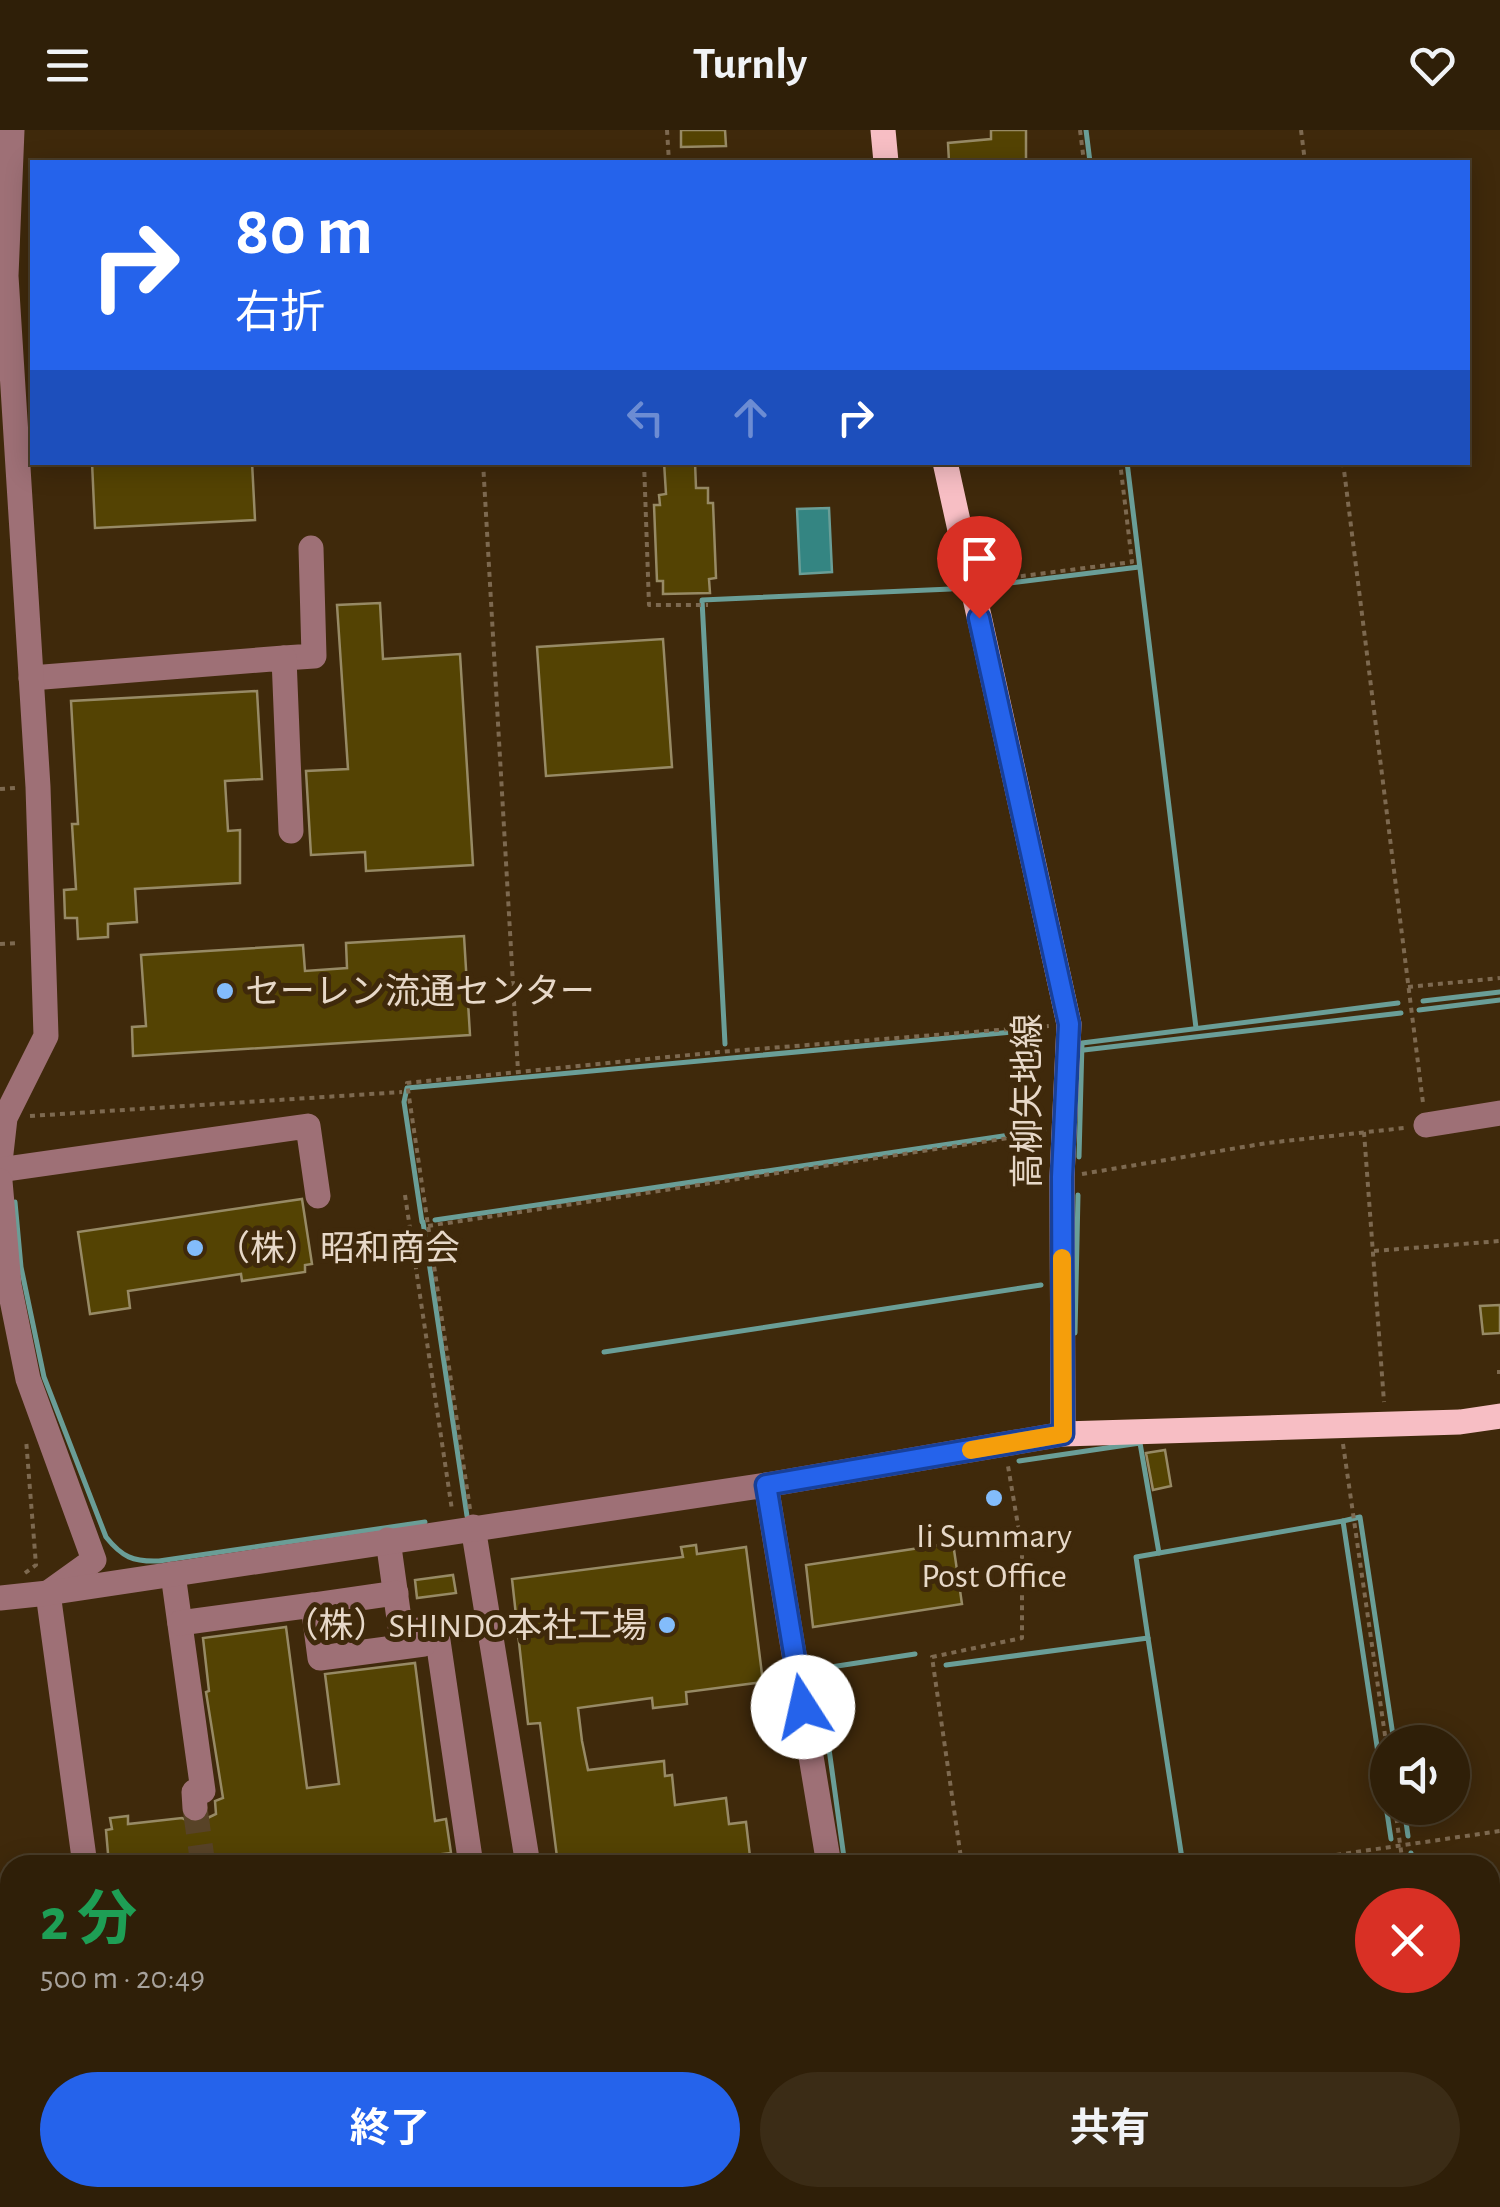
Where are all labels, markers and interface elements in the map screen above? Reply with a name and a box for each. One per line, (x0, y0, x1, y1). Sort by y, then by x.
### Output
icon: menu (40, 38, 95, 93)
icon: heart (1405, 38, 1460, 93)
text: Turnly (693, 42, 807, 87)
text: 80 m (235, 197, 373, 267)
icon: right (70, 200, 200, 330)
text: 右折 (235, 291, 325, 336)
icon: left (618, 390, 673, 445)
icon: ahead (723, 390, 778, 445)
icon: right (828, 390, 883, 445)
pin (937, 516, 1022, 619)
icon: arrive (952, 531, 1007, 586)
place label: セーレン流通センター (245, 973, 595, 1010)
marker: セーレン流通センター (214, 980, 236, 1002)
street label: 高柳矢地線 (1009, 1013, 1046, 1189)
place label: （株）昭和商会 (215, 1230, 460, 1267)
marker: （株）昭和商会 (184, 1237, 206, 1259)
marker: Ii Summary Post Office (983, 1487, 1005, 1509)
place label: Ii Summary Post Office (916, 1519, 1072, 1594)
place label: （株）SHINDO本社工場 (283, 1607, 647, 1644)
marker: （株）SHINDO本社工場 (656, 1614, 678, 1636)
position arrow (751, 1655, 855, 1759)
map controls (1370, 1725, 1470, 1825)
button: sound (1370, 1725, 1470, 1825)
button: close (1355, 1888, 1460, 1993)
text: 2 分 (40, 1891, 137, 1951)
text: 500 m · 20:49 (40, 1962, 205, 1994)
button: 終了 (40, 2072, 740, 2187)
button: 共有 (760, 2072, 1460, 2187)

